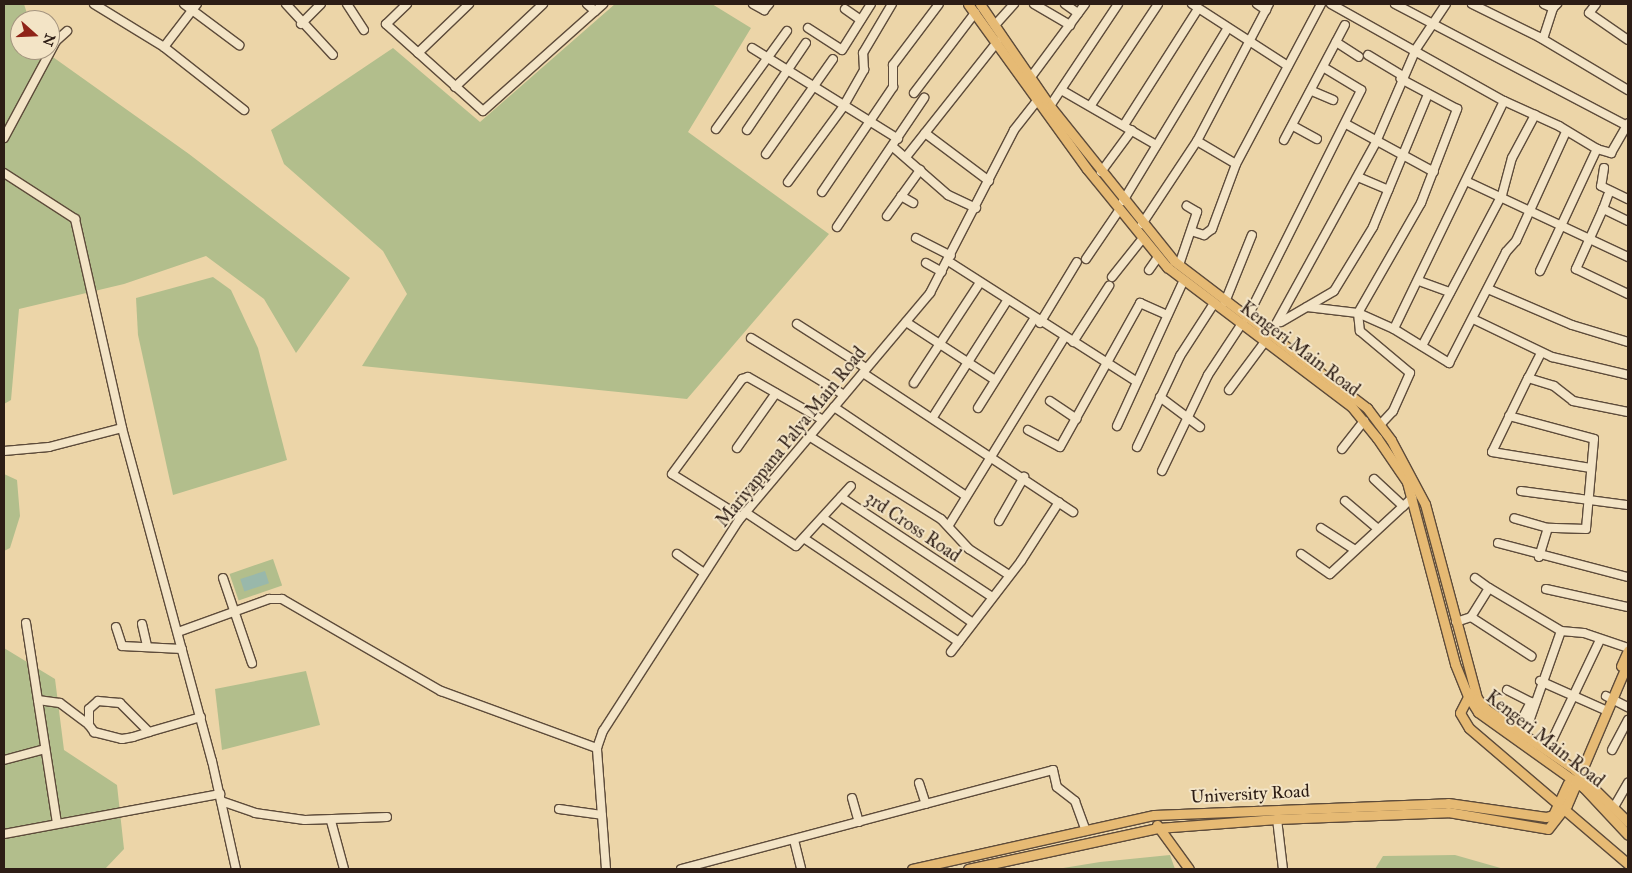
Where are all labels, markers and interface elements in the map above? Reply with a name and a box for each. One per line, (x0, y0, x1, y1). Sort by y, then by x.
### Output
north arrow (10, 10, 60, 60)
text: N (39, 31, 59, 48)
street label: Kengeri Main Road (1236, 297, 1364, 401)
street label: Mariyappana Palya Main Road (712, 343, 870, 531)
street label: 3rd Cross Road (861, 487, 965, 567)
street label: Kengeri Main Road (1481, 686, 1609, 792)
street label: University Road (1190, 780, 1310, 808)

